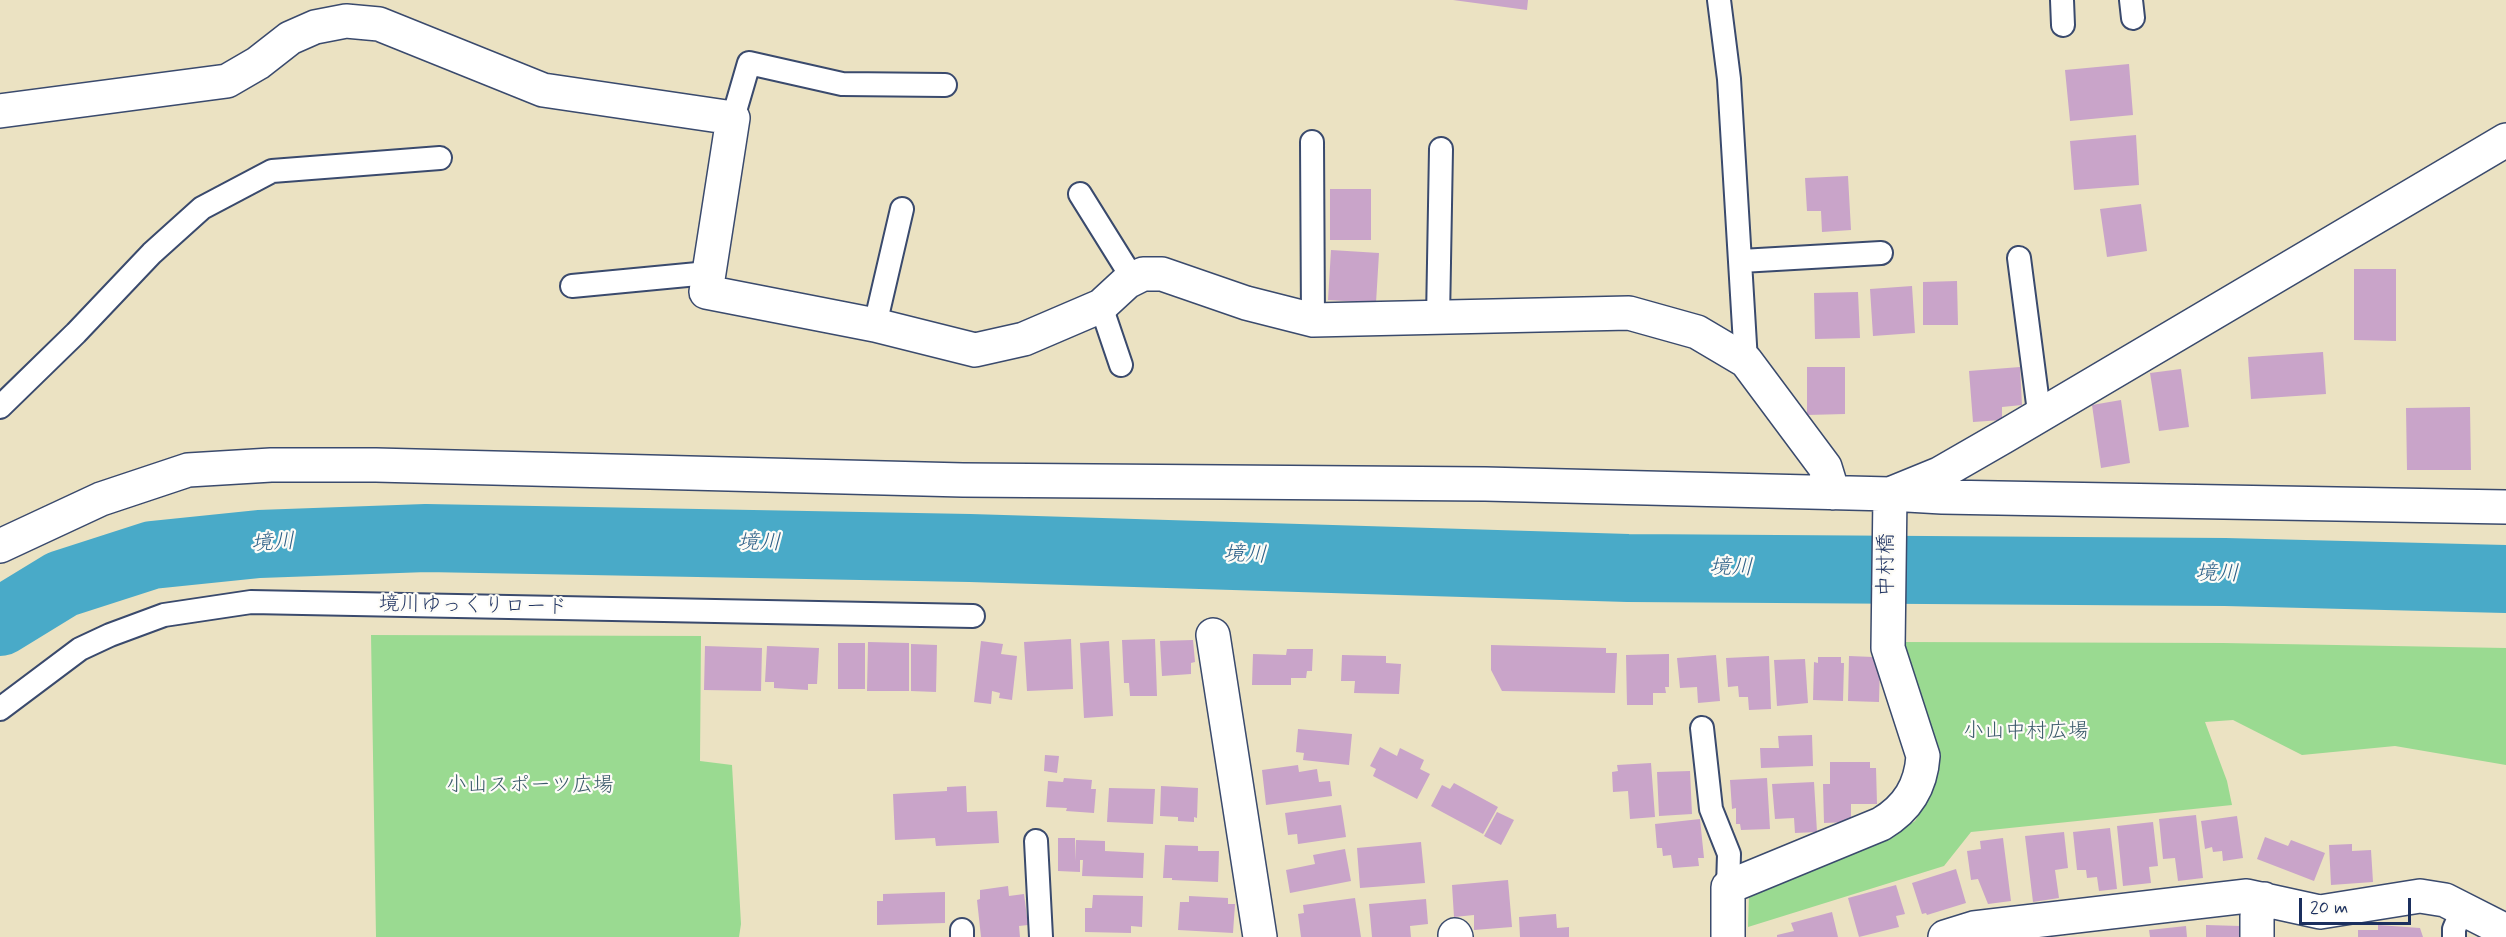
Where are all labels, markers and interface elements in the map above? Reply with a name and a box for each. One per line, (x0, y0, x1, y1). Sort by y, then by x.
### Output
water label: 境川 (250, 530, 296, 558)
water label: 境川 (737, 530, 781, 558)
street label: 中村橋 (1875, 534, 1901, 596)
water label: 境川 (1223, 542, 1267, 570)
water label: 境川 (1709, 555, 1753, 583)
water label: 境川 (2195, 561, 2239, 589)
street label: 境川ゆっくりロード (378, 593, 568, 621)
park label: 小山中村広場 (1963, 720, 2089, 746)
park label: 小山スポーツ広場 (446, 774, 614, 800)
scale bar (2302, 886, 2414, 924)
text: 20 m (2310, 896, 2348, 920)

